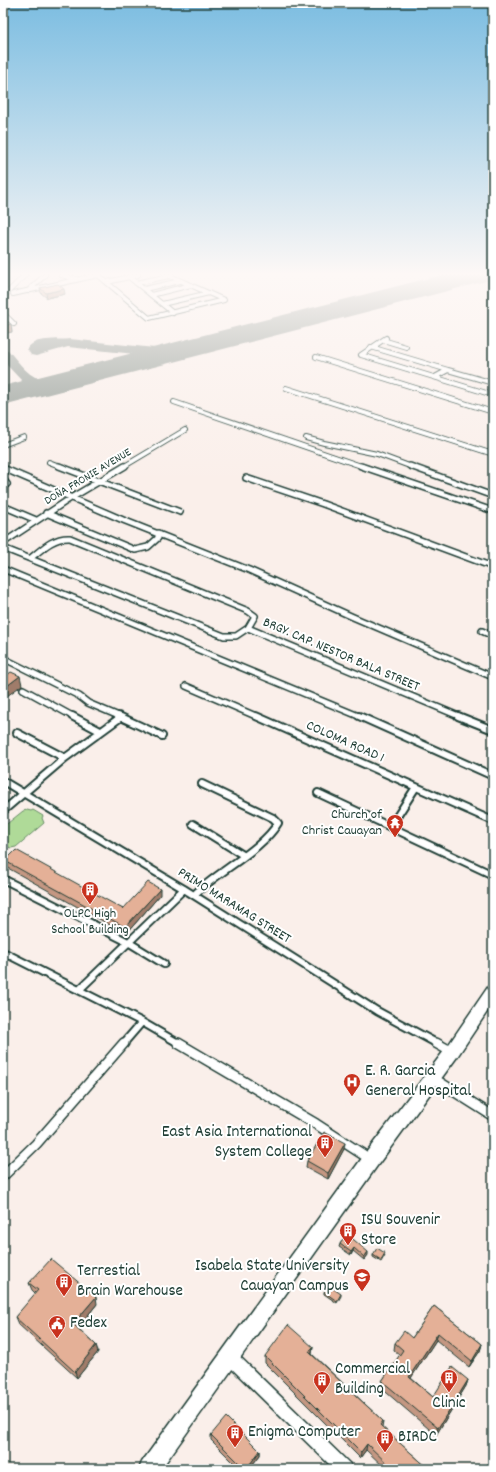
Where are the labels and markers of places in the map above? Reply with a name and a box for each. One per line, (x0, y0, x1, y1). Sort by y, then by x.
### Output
place label: Church of Christ Cauayan (302, 805, 383, 841)
temple icon: Church of Christ Cauayan (385, 813, 405, 838)
building icon: OLPC High School Building (80, 880, 100, 905)
place label: OLPC High School Building (51, 904, 129, 940)
place label: E. R. Garcia General Hospital (365, 1060, 471, 1104)
hospital icon: E. R. Garcia General Hospital (342, 1072, 362, 1097)
place label: East Asia International System College (162, 1121, 312, 1165)
building icon: East Asia International System College (315, 1133, 335, 1158)
place label: ISU Souvenir Store (361, 1209, 441, 1253)
building icon: ISU Souvenir Store (338, 1221, 358, 1246)
place label: Isabela State University Cauayan Campus (195, 1255, 350, 1299)
place label: Terrestial Brain Warehouse (77, 1260, 183, 1304)
school or university icon: Isabela State University Cauayan Campus (352, 1267, 372, 1292)
building icon: Terrestial Brain Warehouse (54, 1272, 74, 1297)
place label: Fedex (70, 1312, 108, 1336)
public building icon: Fedex (47, 1314, 67, 1339)
place label: Commercial Building (335, 1358, 410, 1402)
building icon: Clinic (439, 1368, 459, 1393)
building icon: Commercial Building (312, 1370, 332, 1395)
place label: Clinic (432, 1392, 466, 1416)
place label: Enigma Computer (248, 1421, 361, 1445)
building icon: Enigma Computer (225, 1423, 245, 1448)
place label: BIRDC (398, 1426, 437, 1450)
building icon: BIRDC (375, 1428, 395, 1453)

